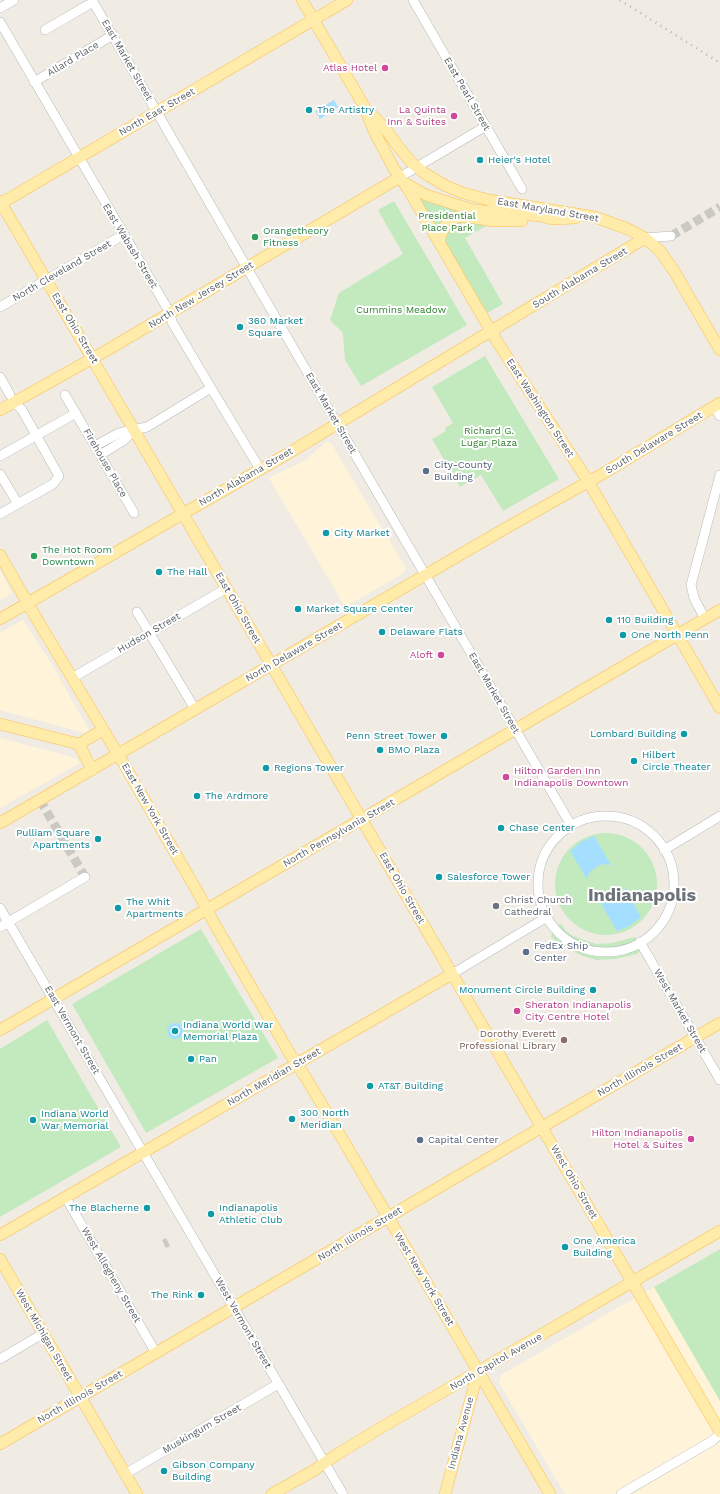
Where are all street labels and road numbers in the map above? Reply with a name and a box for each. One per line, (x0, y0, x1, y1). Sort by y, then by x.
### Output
street label: East Market Street (99, 17, 155, 103)
street label: Allard Place (45, 39, 101, 79)
street label: East Pearl Street (441, 55, 493, 133)
street label: North East Street (117, 85, 197, 139)
street label: East Maryland Street (496, 195, 600, 225)
street label: East Wabash Street (100, 201, 160, 291)
street label: North Cleveland Street (10, 238, 114, 304)
street label: South Alabama Street (530, 245, 630, 311)
street label: North New Jersey Street (146, 259, 256, 331)
street label: East Ohio Street (49, 290, 101, 366)
street label: East Washington Street (504, 356, 576, 460)
street label: East Market Street (303, 370, 359, 456)
street label: South Delaware Street (603, 409, 705, 477)
street label: Firehouse Place (80, 426, 130, 500)
street label: North Alabama Street (197, 445, 295, 509)
street label: East Ohio Street (213, 570, 263, 646)
street label: Hudson Street (115, 610, 183, 656)
street label: North Delaware Street (244, 619, 344, 685)
street label: East Market Street (466, 650, 522, 736)
street label: East New York Street (119, 761, 181, 857)
street label: North Pennsylvania Street (281, 796, 397, 870)
street label: East Ohio Street (377, 850, 427, 926)
street label: West Market Street (651, 967, 709, 1055)
street label: East Vermont Street (42, 984, 102, 1076)
street label: North Illinois Street (595, 1041, 685, 1099)
street label: North Meridian Street (225, 1045, 323, 1109)
street label: West Ohio Street (548, 1143, 600, 1221)
street label: North Illinois Street (316, 1204, 404, 1264)
street label: West Allegheny Street (79, 1225, 143, 1325)
street label: West New York Street (391, 1230, 457, 1328)
street label: West Vermont Street (212, 1275, 274, 1371)
street label: West Michigan Street (13, 1287, 75, 1383)
street label: North Capitol Avenue (448, 1331, 544, 1393)
street label: North Illinois Street (35, 1368, 125, 1426)
street label: Indiana Avenue (446, 1396, 476, 1470)
street label: Muskingum Street (160, 1402, 244, 1456)

